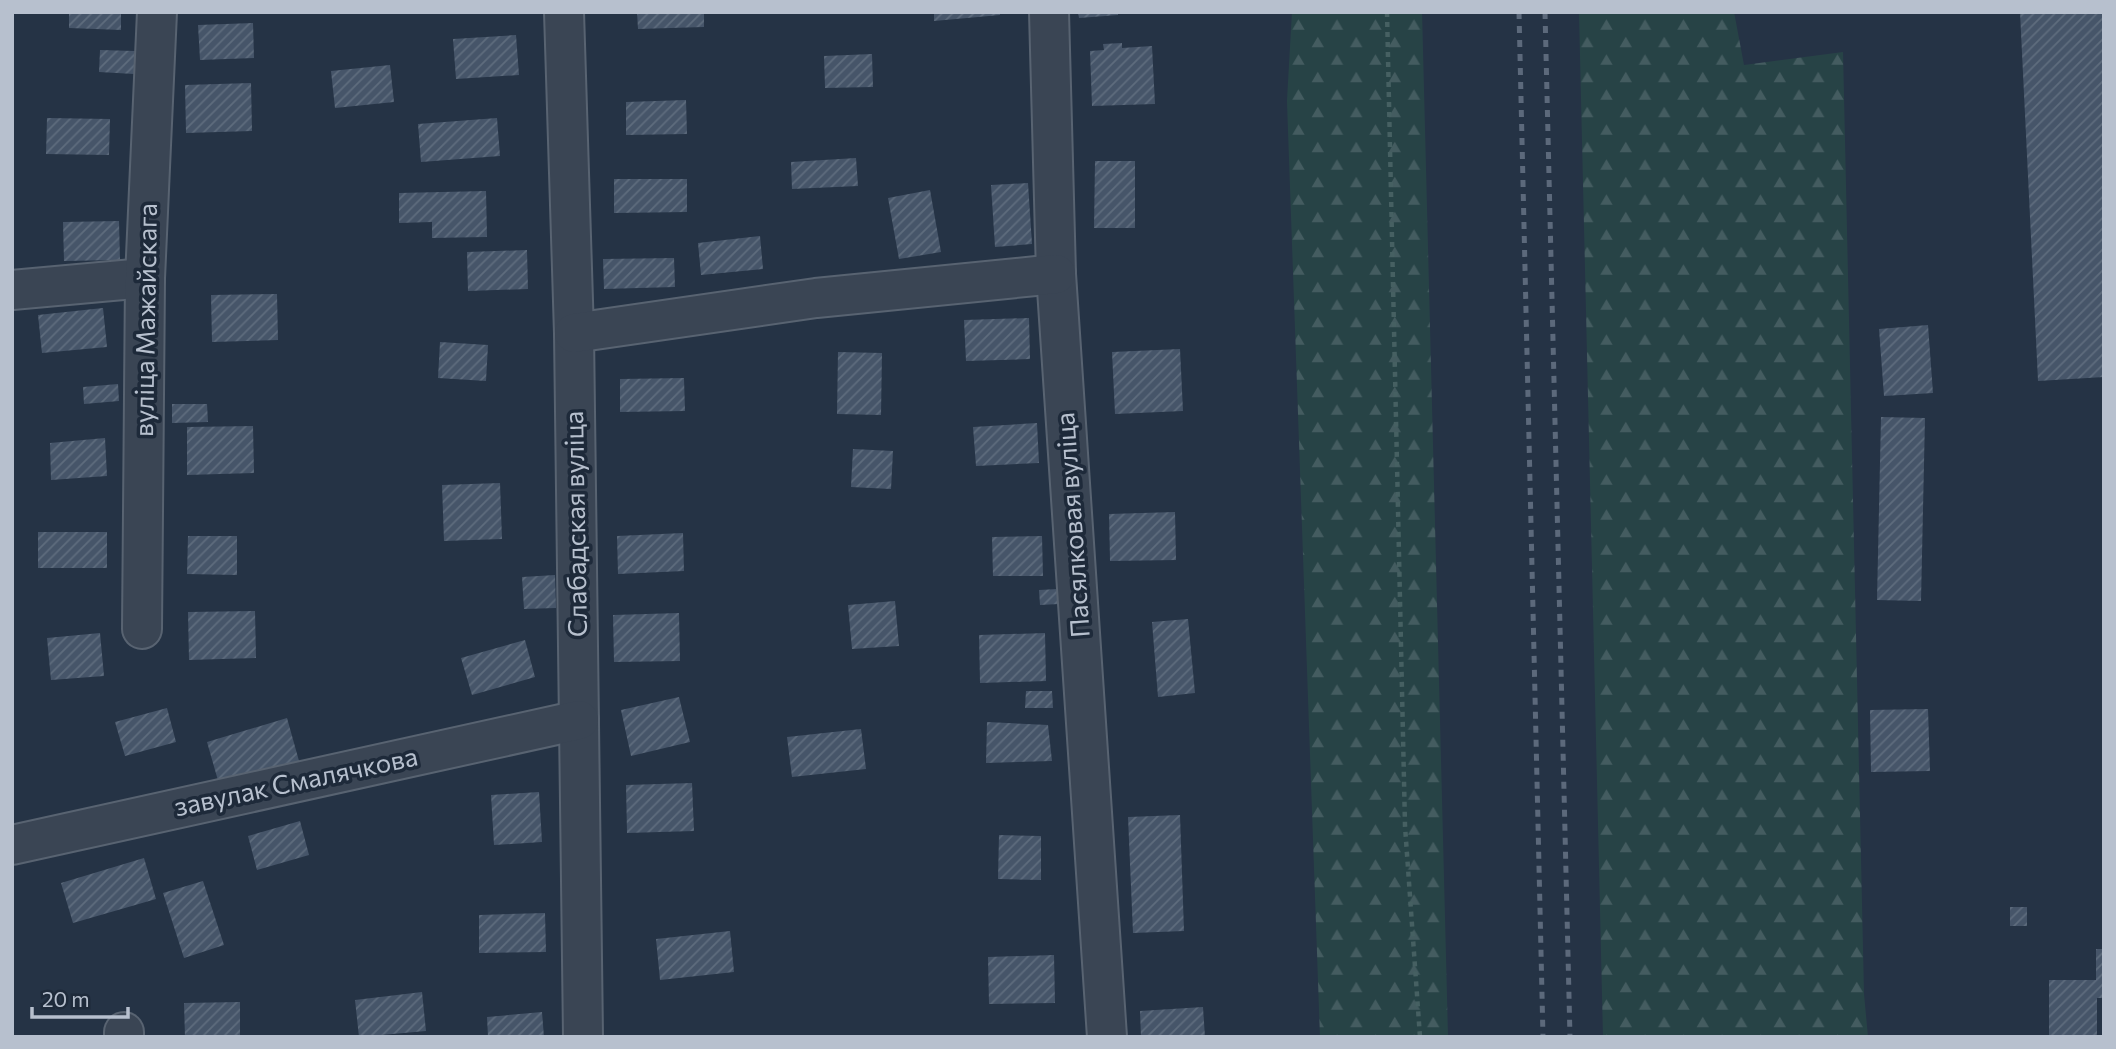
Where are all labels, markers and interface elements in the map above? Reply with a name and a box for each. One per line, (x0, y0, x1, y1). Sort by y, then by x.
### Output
street label: вуліца Мажайскага (127, 203, 162, 437)
street label: Слабадская вуліца (557, 411, 592, 637)
street label: Пасялковая вуліца (1048, 411, 1095, 639)
street label: завулак Смалячкова (171, 740, 420, 821)
scale bar (32, 976, 128, 1020)
text: 20 m (42, 986, 90, 1011)

